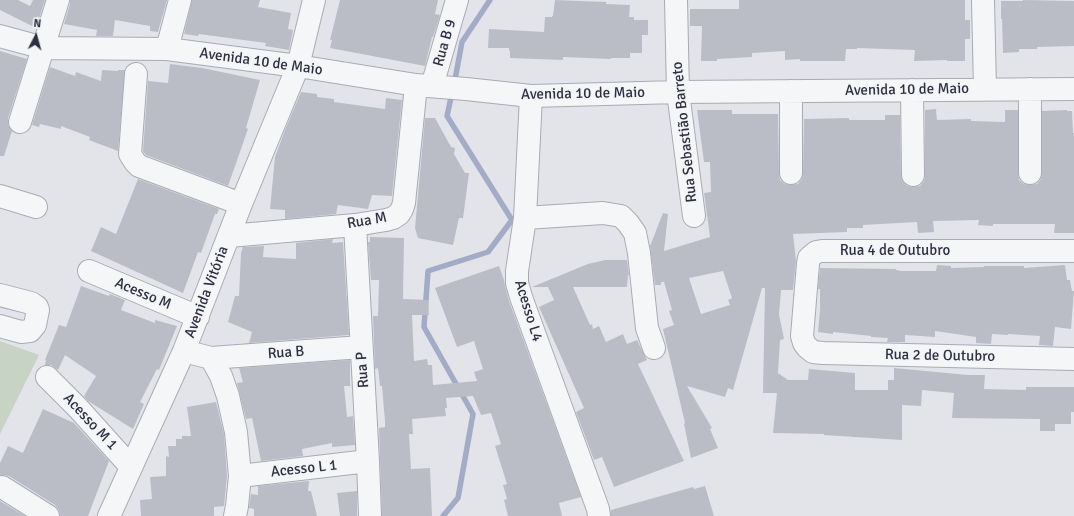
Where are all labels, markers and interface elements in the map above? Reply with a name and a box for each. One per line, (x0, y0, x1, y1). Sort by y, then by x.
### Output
north arrow (16, 16, 56, 56)
text: N (33, 17, 42, 30)
street label: Rua B 9 (430, 17, 460, 69)
street label: Avenida 10 de Maio (198, 44, 324, 80)
street label: Rua Sebastião Barreto (669, 61, 701, 203)
street label: Avenida 10 de Maio (845, 80, 969, 100)
street label: Avenida 10 de Maio (521, 84, 645, 104)
street label: Rua M (346, 209, 388, 233)
street label: Rua 4 de Outubro (840, 242, 950, 260)
street label: Avenida Vitória (181, 243, 233, 341)
street label: Acesso M (112, 274, 174, 314)
street label: Acesso L4 (510, 278, 546, 344)
street label: Rua B (267, 343, 305, 363)
street label: Rua 2 de Outubro (885, 346, 995, 366)
street label: Rua P (353, 351, 373, 389)
street label: Acesso M 1 (59, 390, 121, 454)
street label: Acesso L 1 (270, 457, 338, 481)

